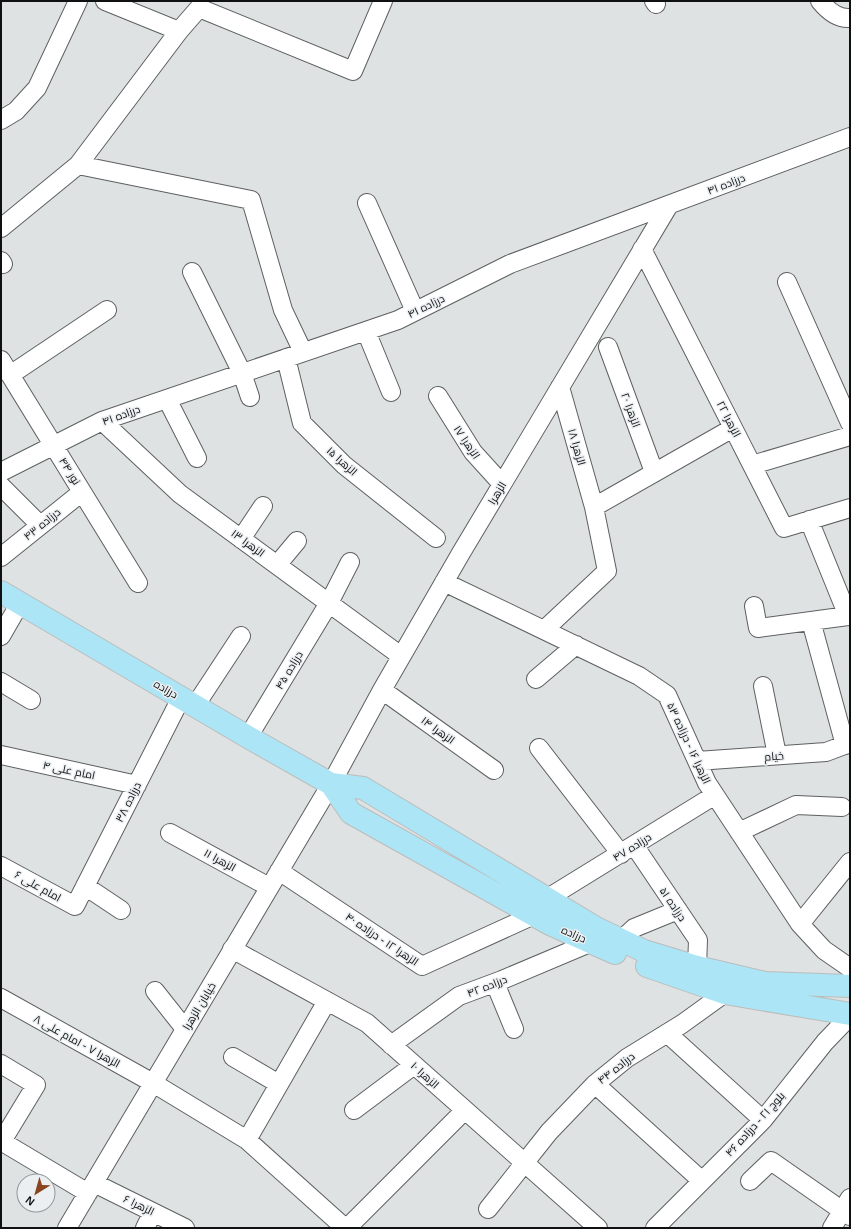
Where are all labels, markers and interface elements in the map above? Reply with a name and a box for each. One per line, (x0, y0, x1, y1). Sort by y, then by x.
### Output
street label: درزاده ۴۱ (705, 171, 747, 198)
street label: درزاده ۴۱ (406, 292, 447, 321)
street label: الزهرا ۲۰ (618, 391, 643, 429)
street label: الزهرا ۲۲ (714, 399, 743, 440)
street label: درزاده ۴۱ (100, 403, 142, 428)
street label: الزهرا ۱۷ (451, 423, 482, 462)
street label: الزهرا ۱۸ (565, 427, 588, 467)
street label: الزهرا ۱۵ (324, 444, 360, 479)
street label: نور ۴۴ (56, 455, 83, 487)
street label: الزهرا (486, 479, 509, 507)
street label: درزاده ۴۳ (21, 506, 63, 543)
street label: الزهرا ۱۳ (228, 527, 267, 560)
street label: درزاده ۴۵ (273, 649, 306, 692)
street label: درزاده (151, 677, 180, 702)
street label: الزهرا ۱۶ - درزاده ۵۳ (664, 701, 713, 786)
street label: الزهرا ۱۴ (418, 714, 457, 747)
street label: خیام (764, 749, 784, 765)
street label: امام علی ۴ (41, 759, 96, 783)
street label: درزاده ۳۸ (113, 780, 144, 824)
street label: درزاده ۴۷ (611, 831, 654, 864)
street label: الزهرا ۱۱ (202, 846, 238, 874)
street label: امام علی ۶ (12, 868, 63, 905)
street label: درزاده ۵۱ (656, 885, 689, 924)
street label: الزهرا ۱۲ - درزاده ۴۰ (343, 910, 421, 969)
street label: درزاده (559, 923, 588, 946)
street label: درزاده ۴۲ (465, 973, 509, 1000)
street label: خیابان الزهرا (180, 980, 219, 1033)
street label: الزهرا ۷ - امام علی ۸ (31, 1012, 122, 1071)
street label: درزاده ۴۴ (595, 1050, 637, 1087)
street label: الزهرا ۱۰ (408, 1059, 441, 1091)
street label: بلوچ ۲۱ - درزاده ۴۶ (723, 1089, 789, 1160)
north arrow (16, 1173, 56, 1213)
street label: الزهرا ۶ (121, 1192, 156, 1218)
text: N (23, 1194, 37, 1208)

